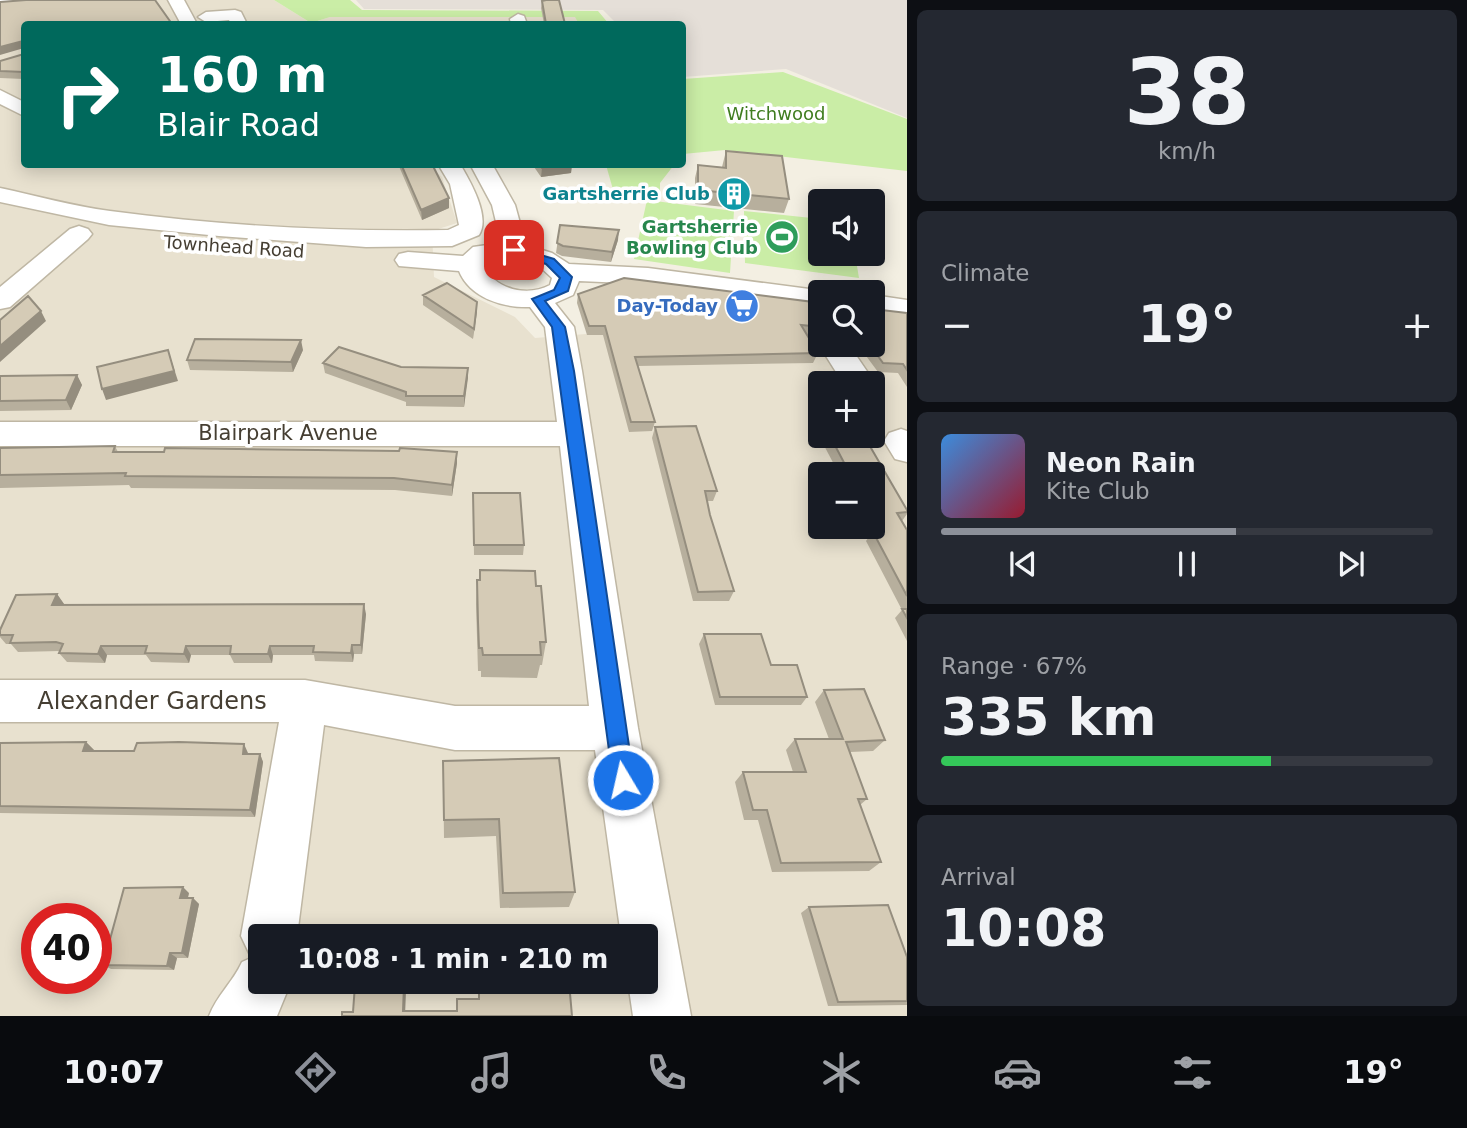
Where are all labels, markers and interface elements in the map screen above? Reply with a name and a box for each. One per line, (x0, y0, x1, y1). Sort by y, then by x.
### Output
text: 38 (1124, 40, 1250, 145)
text: 160 m (157, 47, 327, 104)
icon: right (42, 49, 133, 140)
park label: Witchwood (727, 103, 825, 124)
text: Blair Road (157, 106, 320, 144)
text: km/h (1158, 138, 1216, 164)
building icon: Gartsherrie Club (715, 175, 753, 213)
place label: Gartsherrie Club (542, 183, 710, 204)
map controls (808, 189, 885, 539)
button: sound (808, 189, 885, 266)
place label: Gartsherrie Bowling Club (626, 216, 758, 258)
sports icon: Gartsherrie Bowling Club (763, 218, 801, 256)
pin (484, 220, 544, 280)
street label: Townhead Road (162, 231, 305, 262)
icon: arrive (495, 231, 533, 269)
text: Climate (941, 260, 1030, 286)
button: search (808, 280, 885, 357)
supermarket icon: Day-Today (723, 287, 761, 325)
text: 19° (1138, 294, 1236, 354)
place label: Day-Today (616, 295, 718, 316)
text: − (941, 303, 973, 347)
text: + (1401, 303, 1433, 347)
button: + (808, 371, 885, 448)
street label: Blairpark Avenue (198, 421, 378, 445)
text: Neon Rain (1046, 448, 1196, 478)
button: − (808, 462, 885, 539)
text: Kite Club (1046, 478, 1150, 504)
icon: previous (1004, 545, 1042, 583)
icon: pause (1168, 545, 1206, 583)
icon: next (1332, 545, 1370, 583)
text: Range · 67% (941, 653, 1087, 679)
street label: Alexander Gardens (37, 687, 267, 715)
text: 335 km (941, 687, 1156, 747)
position arrow (586, 743, 660, 817)
text: Arrival (941, 864, 1016, 890)
text: 10:08 (941, 898, 1107, 958)
speed limit sign: 40 (21, 903, 112, 994)
text: 10:08 · 1 min · 210 m (298, 944, 608, 974)
icon: directions (291, 1048, 340, 1097)
icon: music (467, 1048, 516, 1097)
icon: phone (642, 1048, 691, 1097)
icon: climate (817, 1048, 866, 1097)
icon: car (993, 1048, 1042, 1097)
icon: filters (1168, 1048, 1217, 1097)
text: 10:07 (63, 1053, 165, 1091)
text: 19° (1343, 1053, 1404, 1091)

